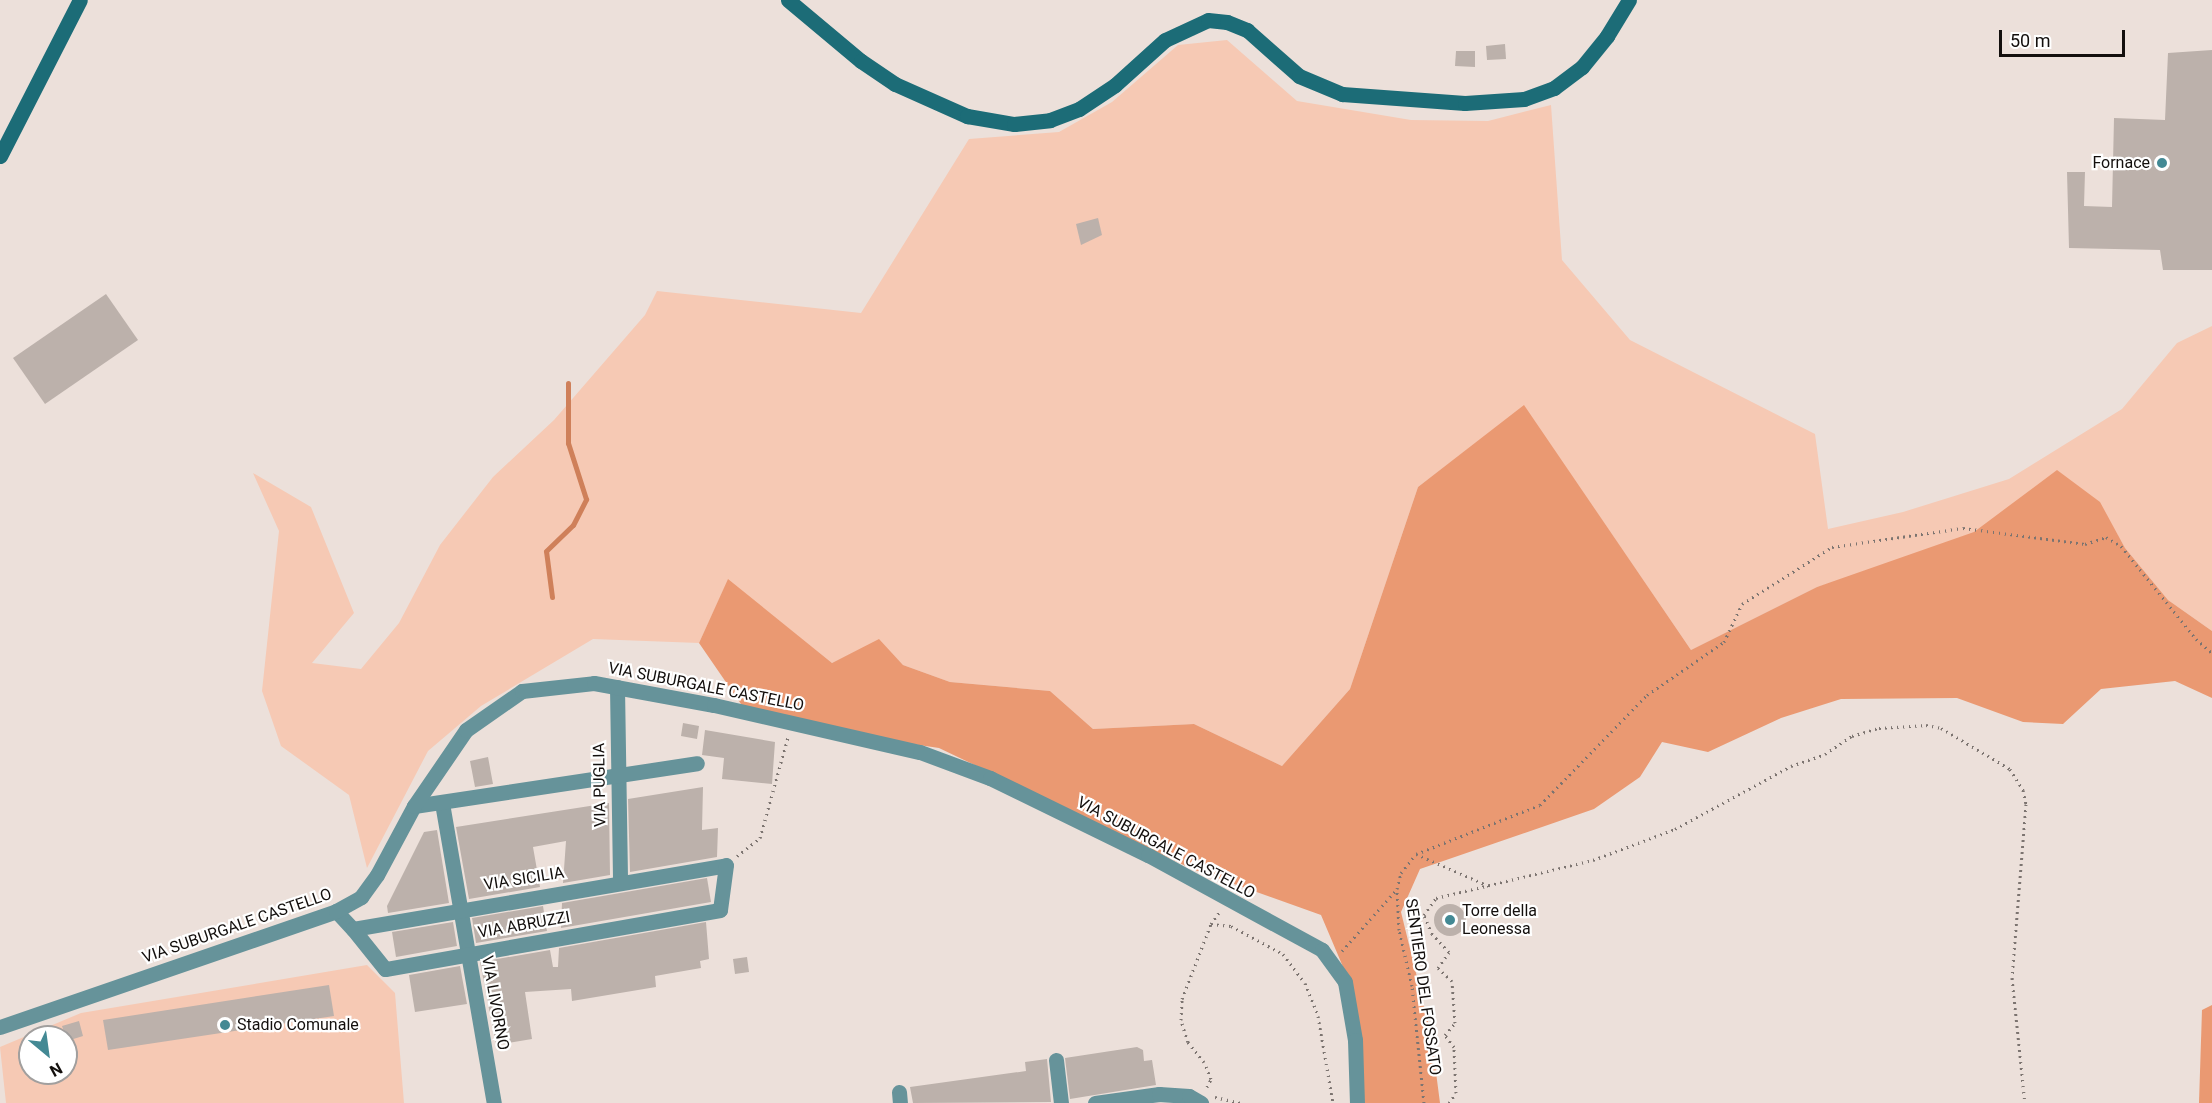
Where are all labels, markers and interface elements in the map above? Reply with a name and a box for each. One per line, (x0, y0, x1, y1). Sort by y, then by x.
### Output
scale bar (2002, 18, 2128, 56)
text: 50 m (2010, 30, 2050, 51)
place label: Fornace (2092, 153, 2150, 173)
marker: Fornace (2155, 156, 2169, 170)
street label: VIA SUBURGALE CASTELLO (607, 659, 805, 715)
street label: VIA PUGLIA (590, 743, 610, 827)
street label: VIA SUBURGALE CASTELLO (1074, 793, 1258, 903)
street label: VIA SICILIA (482, 863, 566, 895)
street label: VIA SUBURGALE CASTELLO (140, 885, 334, 967)
street label: SENTIERO DEL FOSSATO (1401, 897, 1445, 1077)
place label: Torre della Leonessa (1462, 901, 1537, 939)
street label: VIA ABRUZZI (476, 907, 572, 943)
marker: Torre della Leonessa (1443, 913, 1457, 927)
street label: VIA LIVORNO (477, 954, 513, 1052)
place label: Stadio Comunale (237, 1015, 359, 1035)
marker: Stadio Comunale (218, 1018, 232, 1032)
north arrow (18, 1025, 78, 1085)
text: N (46, 1058, 66, 1080)

